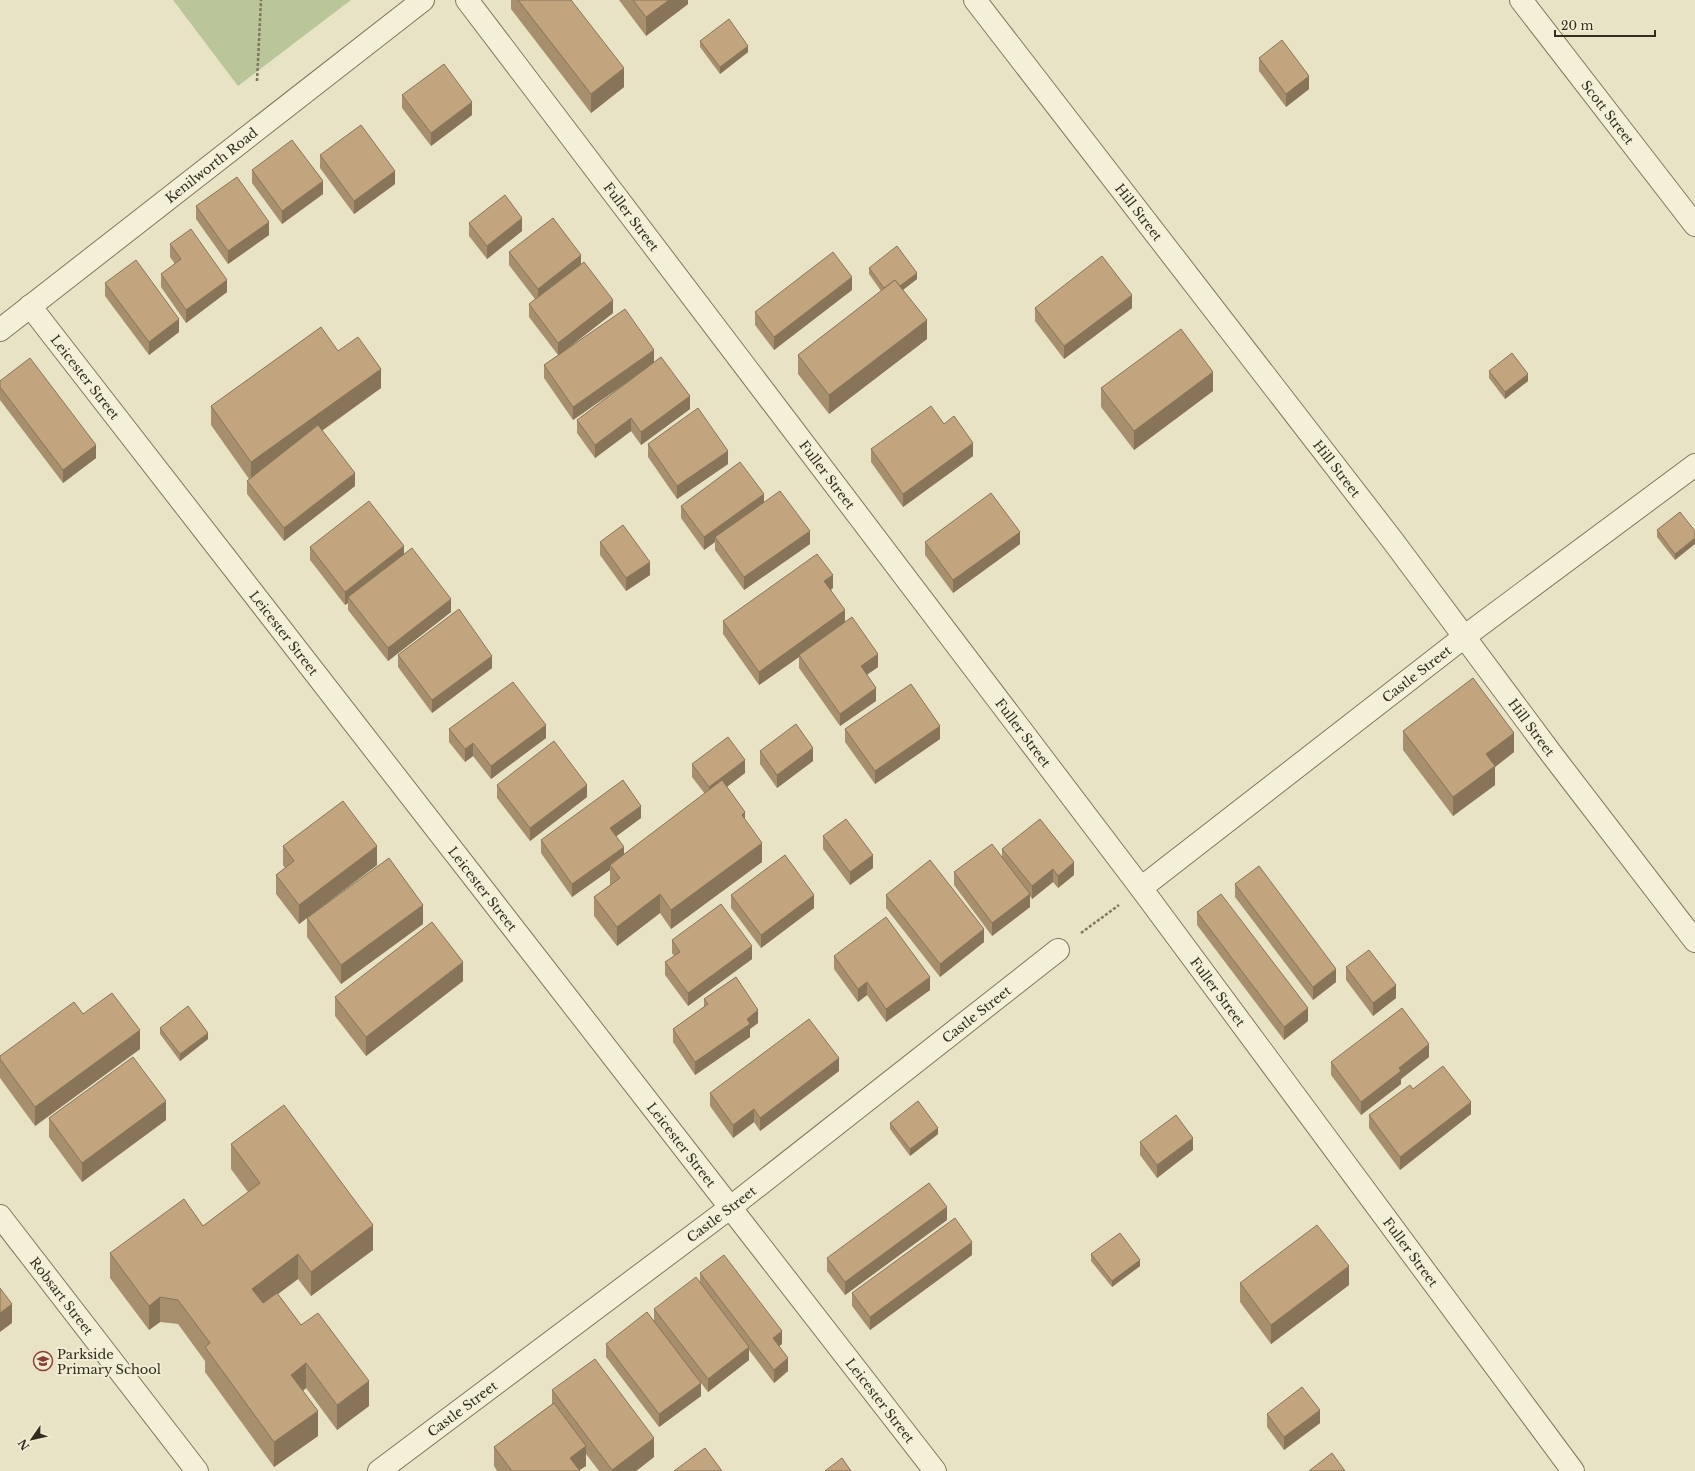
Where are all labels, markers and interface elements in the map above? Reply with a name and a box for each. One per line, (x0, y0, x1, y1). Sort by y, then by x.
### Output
scale bar (1555, 12, 1655, 38)
text: 20 m (1561, 18, 1593, 33)
street label: Scott Street (1577, 77, 1638, 148)
street label: Kenilworth Road (162, 124, 261, 207)
street label: Fuller Street (599, 179, 663, 255)
street label: Hill Street (1111, 180, 1166, 244)
street label: Leicester Street (47, 332, 123, 423)
street label: Fuller Street (795, 437, 859, 513)
street label: Hill Street (1309, 437, 1364, 501)
street label: Leicester Street (245, 587, 322, 679)
street label: Castle Street (1379, 642, 1455, 706)
street label: Fuller Street (991, 695, 1054, 771)
street label: Hill Street (1504, 695, 1558, 760)
street label: Leicester Street (444, 843, 521, 935)
street label: Fuller Street (1186, 954, 1249, 1030)
street label: Castle Street (939, 982, 1015, 1047)
street label: Leicester Street (643, 1099, 719, 1191)
street label: Castle Street (683, 1182, 760, 1246)
street label: Fuller Street (1379, 1214, 1442, 1291)
street label: Robsart Street (26, 1254, 97, 1339)
place label: Parkside Primary School (57, 1346, 161, 1378)
school or university icon: Parkside Primary School (32, 1350, 54, 1372)
street label: Leicester Street (842, 1355, 918, 1447)
street label: Castle Street (424, 1377, 501, 1441)
north arrow (12, 1419, 52, 1459)
text: N (15, 1436, 32, 1453)

